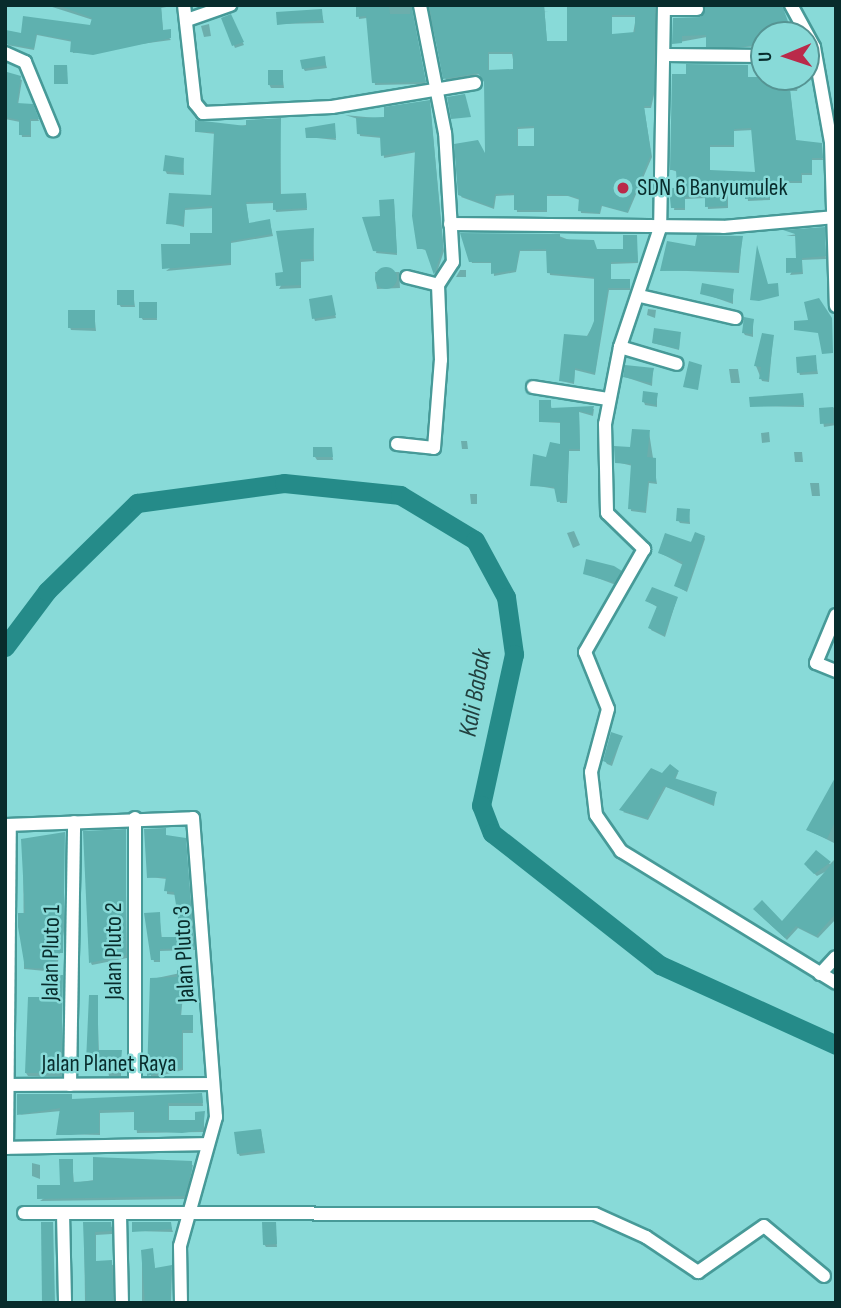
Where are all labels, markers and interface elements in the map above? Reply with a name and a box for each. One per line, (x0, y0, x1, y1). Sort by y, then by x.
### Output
north arrow (750, 21, 820, 91)
text: U (754, 51, 777, 62)
place label: SDN 6 Banyumulek (637, 174, 788, 202)
marker: SDN 6 Banyumulek (615, 180, 631, 196)
water label: Kali Babak (453, 647, 499, 739)
street label: Jalan Pluto 2 (100, 902, 128, 1000)
street label: Jalan Pluto 1 (36, 905, 66, 1001)
street label: Jalan Pluto 3 (167, 905, 201, 1003)
street label: Jalan Planet Raya (42, 1050, 176, 1078)

